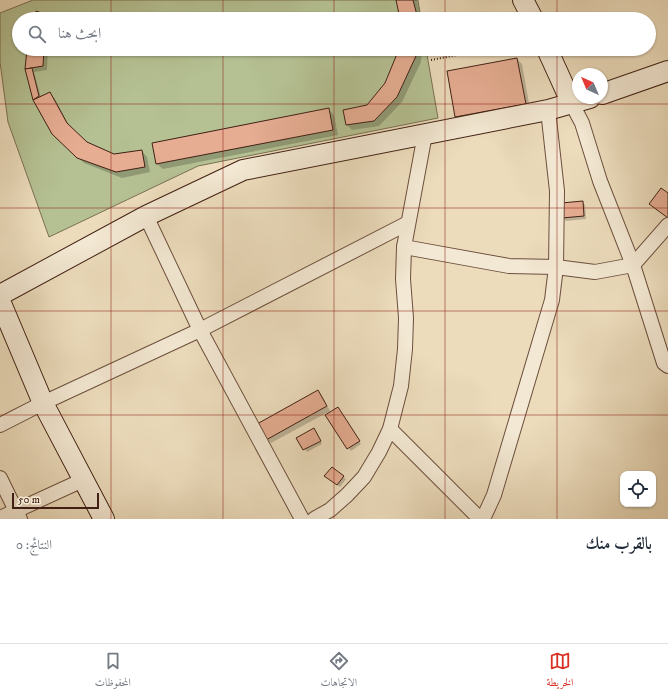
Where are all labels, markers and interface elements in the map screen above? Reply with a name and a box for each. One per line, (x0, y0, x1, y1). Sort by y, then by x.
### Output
search box (12, 12, 656, 56)
icon: search (26, 23, 48, 45)
text: ابحث هنا (58, 24, 101, 43)
north arrow (572, 68, 608, 104)
map controls (620, 471, 656, 507)
button: locate (620, 471, 656, 507)
scale bar (12, 491, 99, 510)
text: 50 m (18, 493, 40, 507)
text: بالقرب منك (586, 533, 652, 555)
text: النتائج: 0 (16, 537, 52, 553)
tab: المحفوظات (95, 650, 131, 693)
tab: الاتجاهات (320, 650, 357, 693)
tab: الخريطة (547, 650, 573, 693)

